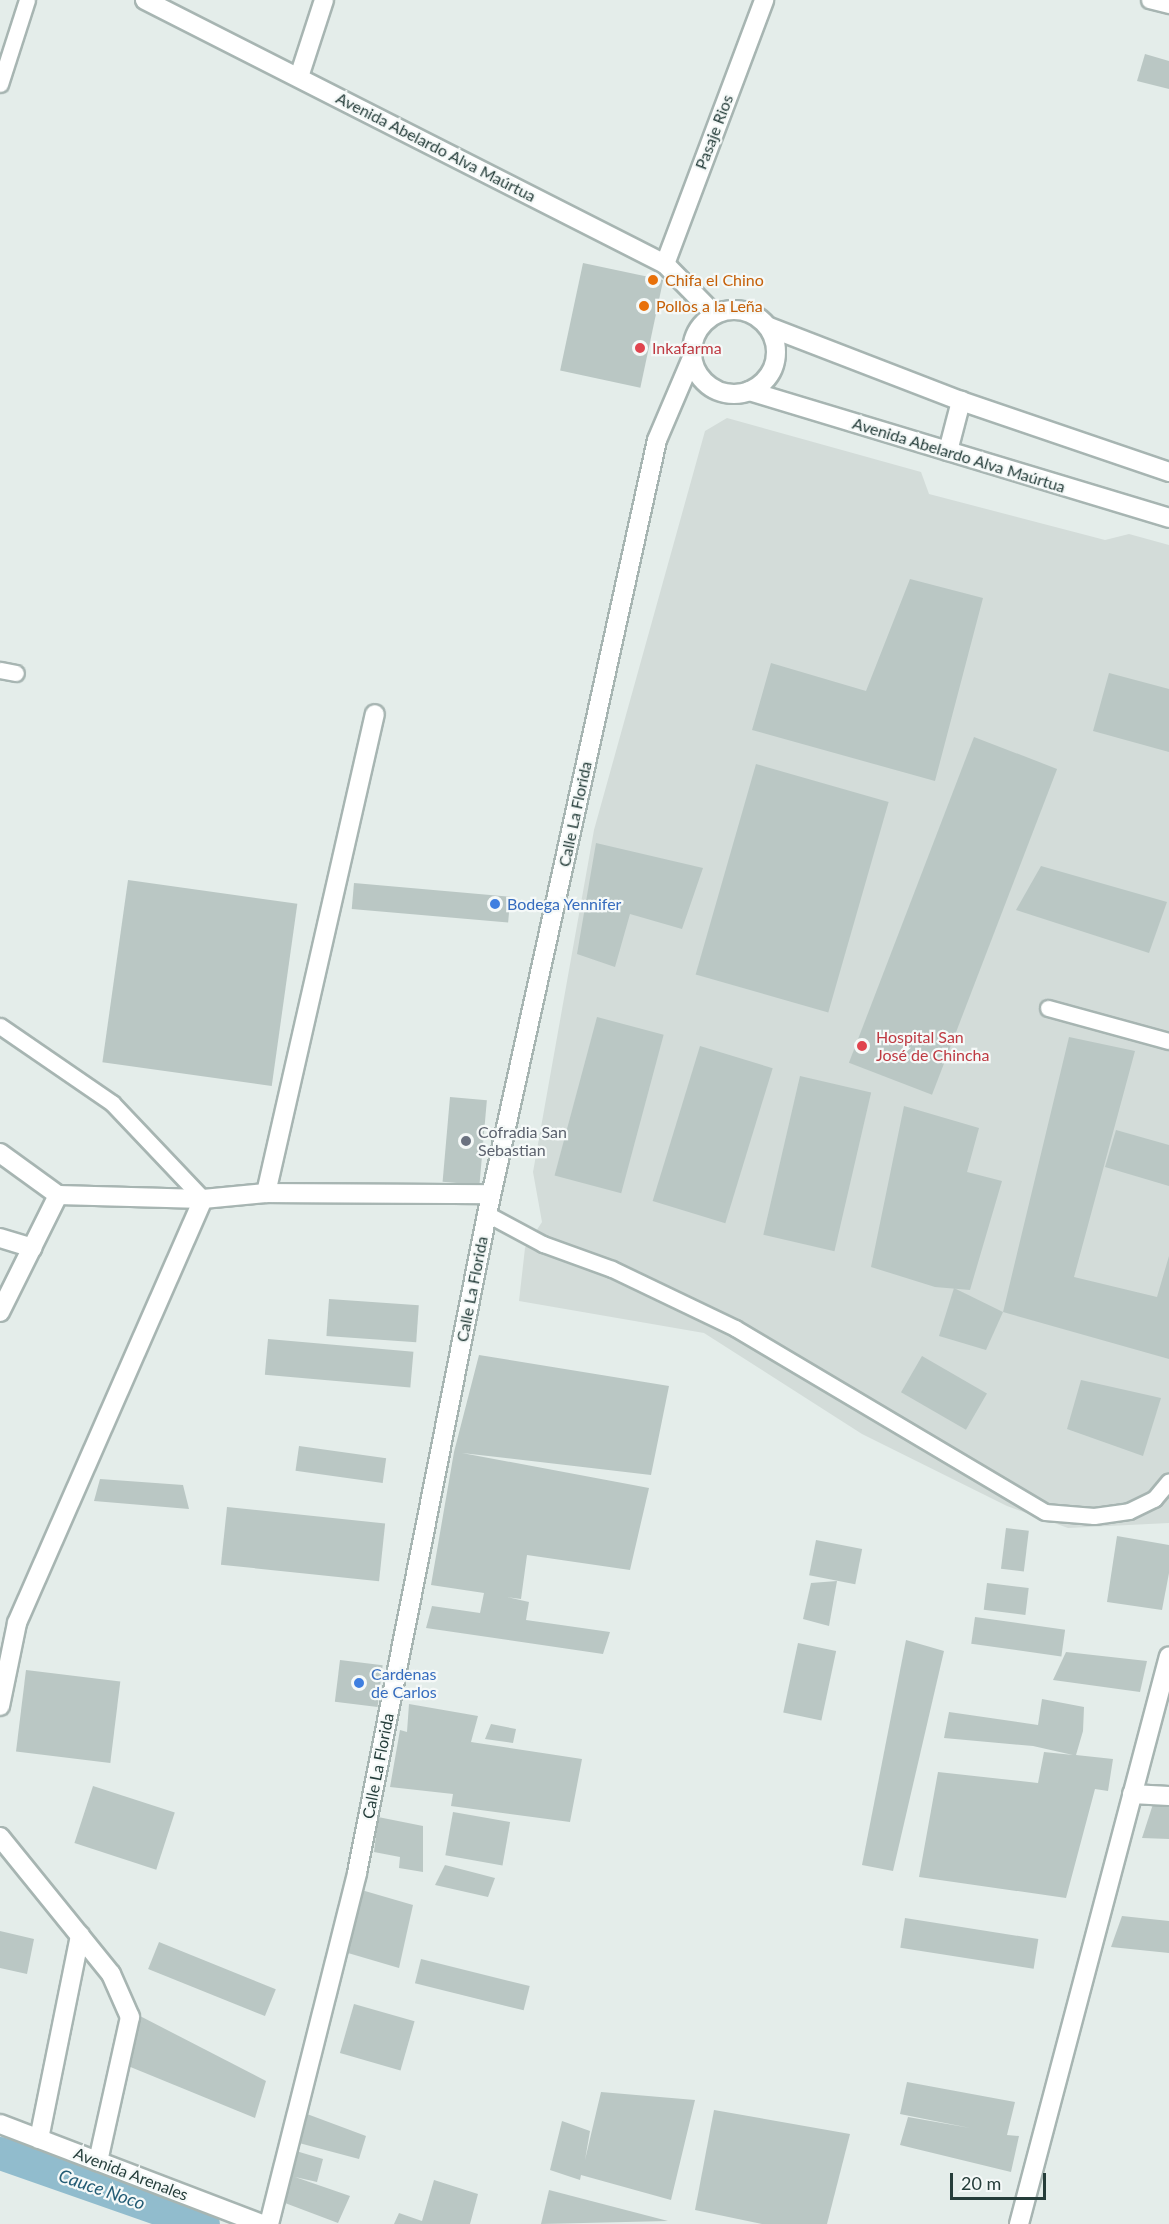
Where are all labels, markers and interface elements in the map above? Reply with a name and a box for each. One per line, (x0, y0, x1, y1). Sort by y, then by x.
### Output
street label: Avenida Abelardo Alva Maúrtua (332, 88, 540, 206)
street label: Pasaje Rios (691, 92, 737, 172)
place label: Chifa el Chino (665, 270, 764, 290)
marker: Chifa el Chino (646, 273, 660, 287)
place label: Pollos a la Leña (656, 296, 763, 316)
marker: Pollos a la Leña (637, 299, 651, 313)
place label: Inkafarma (652, 338, 722, 358)
marker: Inkafarma (633, 341, 647, 355)
street label: Avenida Abelardo Alva Maúrtua (850, 413, 1068, 497)
street label: Calle La Florida (554, 760, 596, 868)
place label: Bodega Yennifer (507, 894, 622, 914)
marker: Bodega Yennifer (488, 897, 502, 911)
place label: Hospital San José de Chincha (876, 1027, 989, 1065)
marker: Hospital San José de Chincha (853, 1037, 871, 1055)
place label: Cofradia San Sebastian (478, 1122, 567, 1160)
marker: Cofradia San Sebastian (459, 1134, 473, 1148)
street label: Calle La Florida (452, 1234, 492, 1344)
place label: Cardenas de Carlos (371, 1664, 437, 1702)
marker: Cardenas de Carlos (352, 1676, 366, 1690)
street label: Calle La Florida (358, 1711, 398, 1821)
street label: Avenida Arenales (71, 2143, 191, 2205)
scale bar (953, 2161, 1049, 2199)
water label: Cauce Noco (56, 2164, 148, 2214)
text: 20 m (961, 2172, 1001, 2194)

